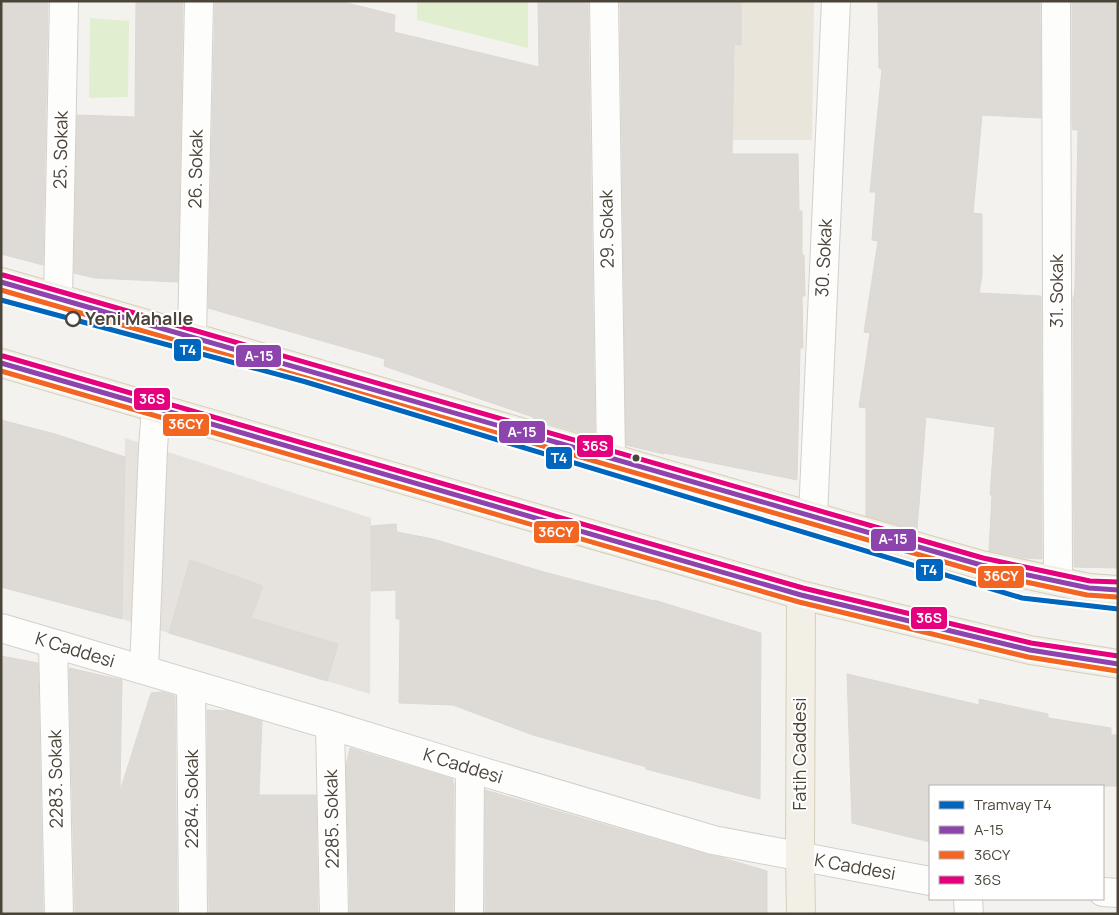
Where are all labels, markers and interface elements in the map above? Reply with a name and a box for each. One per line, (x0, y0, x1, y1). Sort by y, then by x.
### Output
street label: 25. Sokak (47, 110, 73, 189)
street label: 26. Sokak (182, 128, 208, 209)
street label: 29. Sokak (593, 188, 619, 269)
street label: 30. Sokak (809, 217, 837, 298)
street label: 31. Sokak (1044, 253, 1068, 328)
place label: Yeni Mahalle (85, 306, 194, 330)
marker: Yeni Mahalle (65, 311, 81, 327)
line badge: T4 (173, 338, 202, 362)
text: T4 (180, 340, 196, 359)
line badge: A-15 (235, 344, 282, 368)
text: A-15 (244, 346, 274, 365)
line badge: 36S (133, 387, 171, 411)
text: 36S (139, 389, 165, 408)
line badge: 36CY (162, 413, 210, 437)
text: 36CY (168, 414, 204, 433)
line badge: A-15 (498, 420, 546, 444)
text: A-15 (507, 422, 537, 441)
line badge: 36S (576, 434, 614, 458)
text: 36S (582, 436, 608, 455)
line badge: T4 (545, 446, 573, 470)
text: T4 (551, 448, 567, 467)
unlabelled marker (631, 453, 641, 463)
line badge: 36CY (533, 520, 580, 544)
text: 36CY (538, 522, 574, 541)
line badge: A-15 (870, 528, 917, 552)
text: A-15 (878, 529, 908, 548)
line badge: T4 (915, 558, 944, 582)
text: T4 (921, 560, 937, 579)
line badge: 36CY (977, 565, 1025, 589)
text: 36CY (983, 566, 1019, 585)
line badge: 36S (910, 606, 948, 630)
text: 36S (916, 608, 942, 627)
street label: K Caddesi (32, 626, 118, 673)
street label: Fatih Caddesi (787, 698, 811, 810)
street label: 2283. Sokak (42, 728, 68, 829)
street label: K Caddesi (420, 742, 506, 789)
street label: 2284. Sokak (179, 748, 203, 848)
street label: 2285. Sokak (318, 768, 344, 869)
legend (929, 785, 1104, 900)
text: Tramvay T4 (974, 794, 1052, 815)
text: A-15 (974, 819, 1004, 840)
text: 36CY (974, 844, 1011, 865)
street label: K Caddesi (813, 847, 898, 885)
text: 36S (974, 869, 1001, 890)

